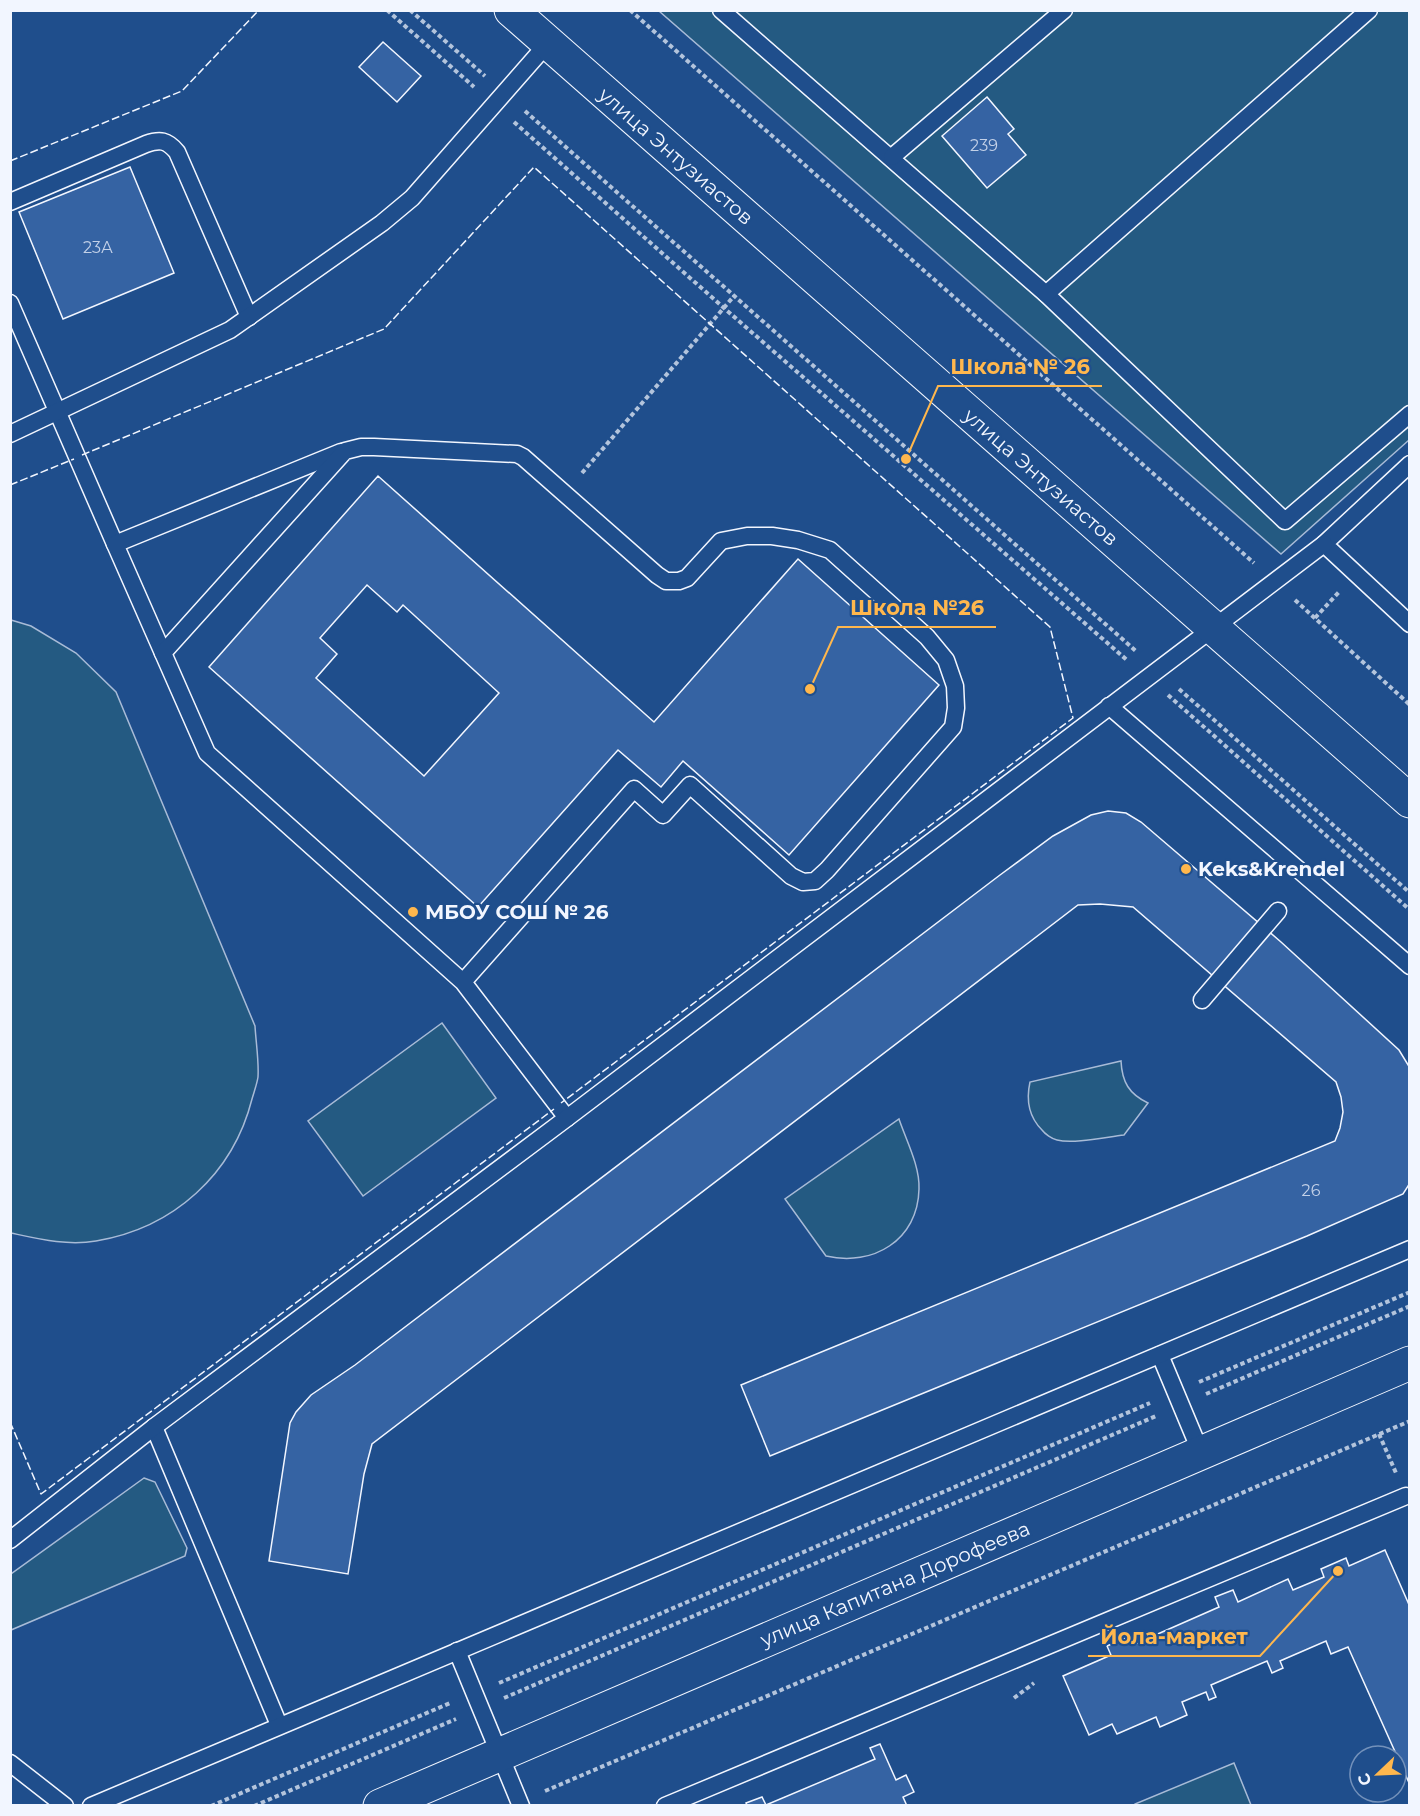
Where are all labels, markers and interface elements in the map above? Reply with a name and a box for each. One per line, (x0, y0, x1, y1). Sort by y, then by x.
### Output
street label: улица Энтузиастов (593, 82, 758, 230)
house number: 239 (970, 136, 998, 155)
house number: 23А (83, 238, 113, 257)
callout: Школа № 26 (938, 347, 1102, 386)
text: Школа № 26 (950, 354, 1090, 379)
street label: улица Энтузиастов (958, 403, 1123, 551)
callout: Школа №26 (838, 588, 996, 627)
text: Школа №26 (850, 595, 984, 620)
place label: Keks&Krendel (1198, 857, 1345, 881)
marker: Keks&Krendel (1179, 862, 1193, 876)
place label: МБОУ СОШ № 26 (425, 900, 609, 924)
marker: МБОУ СОШ № 26 (406, 905, 420, 919)
house number: 26 (1302, 1181, 1321, 1200)
street label: улица Капитана Дорофеева (756, 1516, 1034, 1652)
callout: Йола-маркет (1088, 1617, 1260, 1656)
text: Йола-маркет (1100, 1624, 1248, 1649)
north arrow (1348, 1744, 1408, 1804)
text: С (1353, 1770, 1376, 1789)

